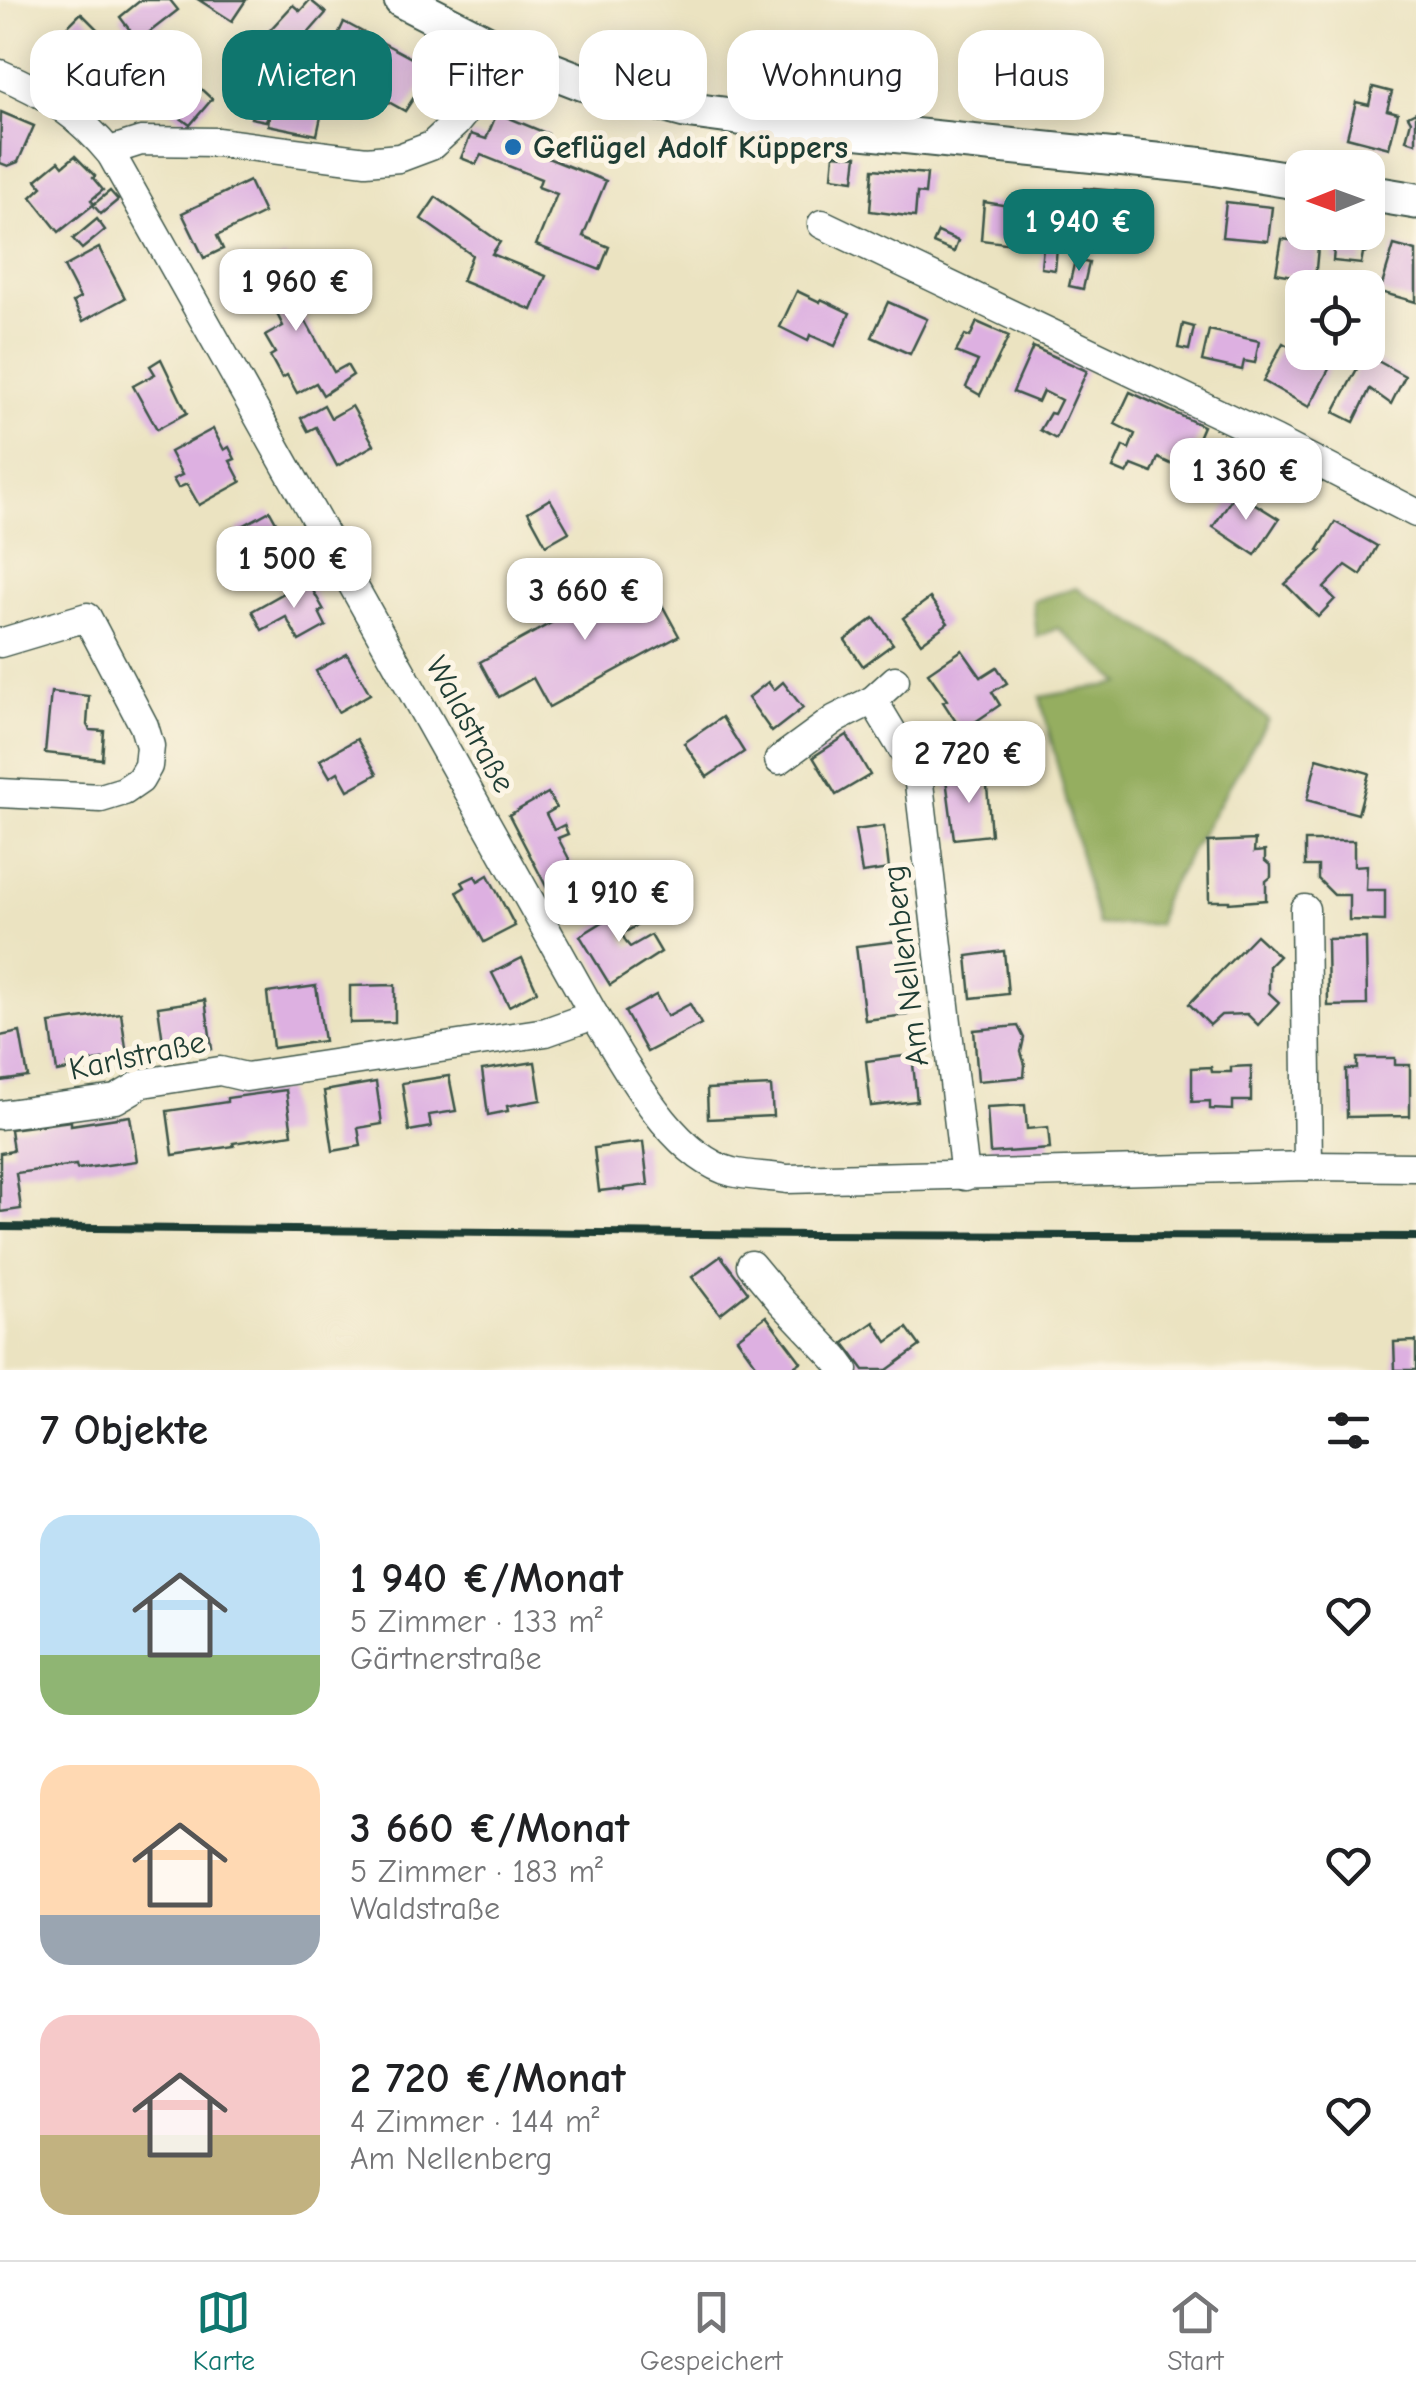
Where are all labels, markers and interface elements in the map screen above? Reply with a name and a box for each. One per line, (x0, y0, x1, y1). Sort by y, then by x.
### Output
chip: Kaufen (30, 30, 202, 120)
chip: Mieten (222, 30, 392, 120)
chip: Filter (412, 30, 559, 120)
chip: Neu (579, 30, 707, 120)
chip: Wohnung (727, 30, 938, 120)
chip: Haus (958, 30, 1104, 120)
place label: Geflügel Adolf Küppers (533, 129, 848, 166)
marker: Geflügel Adolf Küppers (502, 136, 524, 158)
north arrow (1285, 150, 1385, 250)
map controls (1285, 150, 1385, 370)
pin: 1 940 € (987, 189, 1171, 274)
text: 1 940 € (1025, 203, 1133, 240)
pin: 1 960 € (204, 249, 388, 334)
text: 1 960 € (241, 263, 351, 300)
button: locate (1285, 270, 1385, 370)
pin: 1 360 € (1154, 438, 1338, 523)
text: 1 360 € (1192, 452, 1300, 489)
pin: 1 500 € (202, 526, 386, 611)
text: 1 500 € (238, 540, 350, 577)
pin: 3 660 € (493, 558, 677, 643)
text: 3 660 € (529, 572, 641, 609)
street label: Waldstraße (418, 650, 523, 799)
pin: 2 720 € (877, 721, 1061, 806)
text: 2 720 € (914, 735, 1024, 772)
pin: 1 910 € (527, 860, 711, 945)
street label: Am Nellenberg (875, 863, 936, 1069)
text: 1 910 € (566, 874, 672, 911)
street label: Karlstraße (66, 1023, 208, 1088)
icon: filters (1321, 1403, 1376, 1458)
text: 7 Objekte (40, 1406, 208, 1455)
text: 1 940 €/Monat (350, 1554, 623, 1603)
icon: home (120, 1555, 240, 1675)
icon: heart (1321, 1588, 1376, 1643)
text: 5 Zimmer · 133 m² (350, 1603, 603, 1640)
text: Gärtnerstraße (350, 1640, 542, 1677)
text: 3 660 €/Monat (350, 1804, 629, 1853)
icon: home (120, 1805, 240, 1925)
icon: heart (1321, 1838, 1376, 1893)
text: 5 Zimmer · 183 m² (350, 1853, 603, 1890)
text: Waldstraße (350, 1890, 500, 1927)
text: 2 720 €/Monat (350, 2054, 625, 2103)
icon: home (120, 2055, 240, 2175)
icon: heart (1321, 2088, 1376, 2143)
text: 4 Zimmer · 144 m² (350, 2103, 599, 2140)
text: Am Nellenberg (350, 2140, 552, 2177)
tab: Karte (192, 2285, 255, 2377)
tab: Gespeichert (640, 2285, 782, 2377)
tab: Start (1167, 2285, 1224, 2377)

